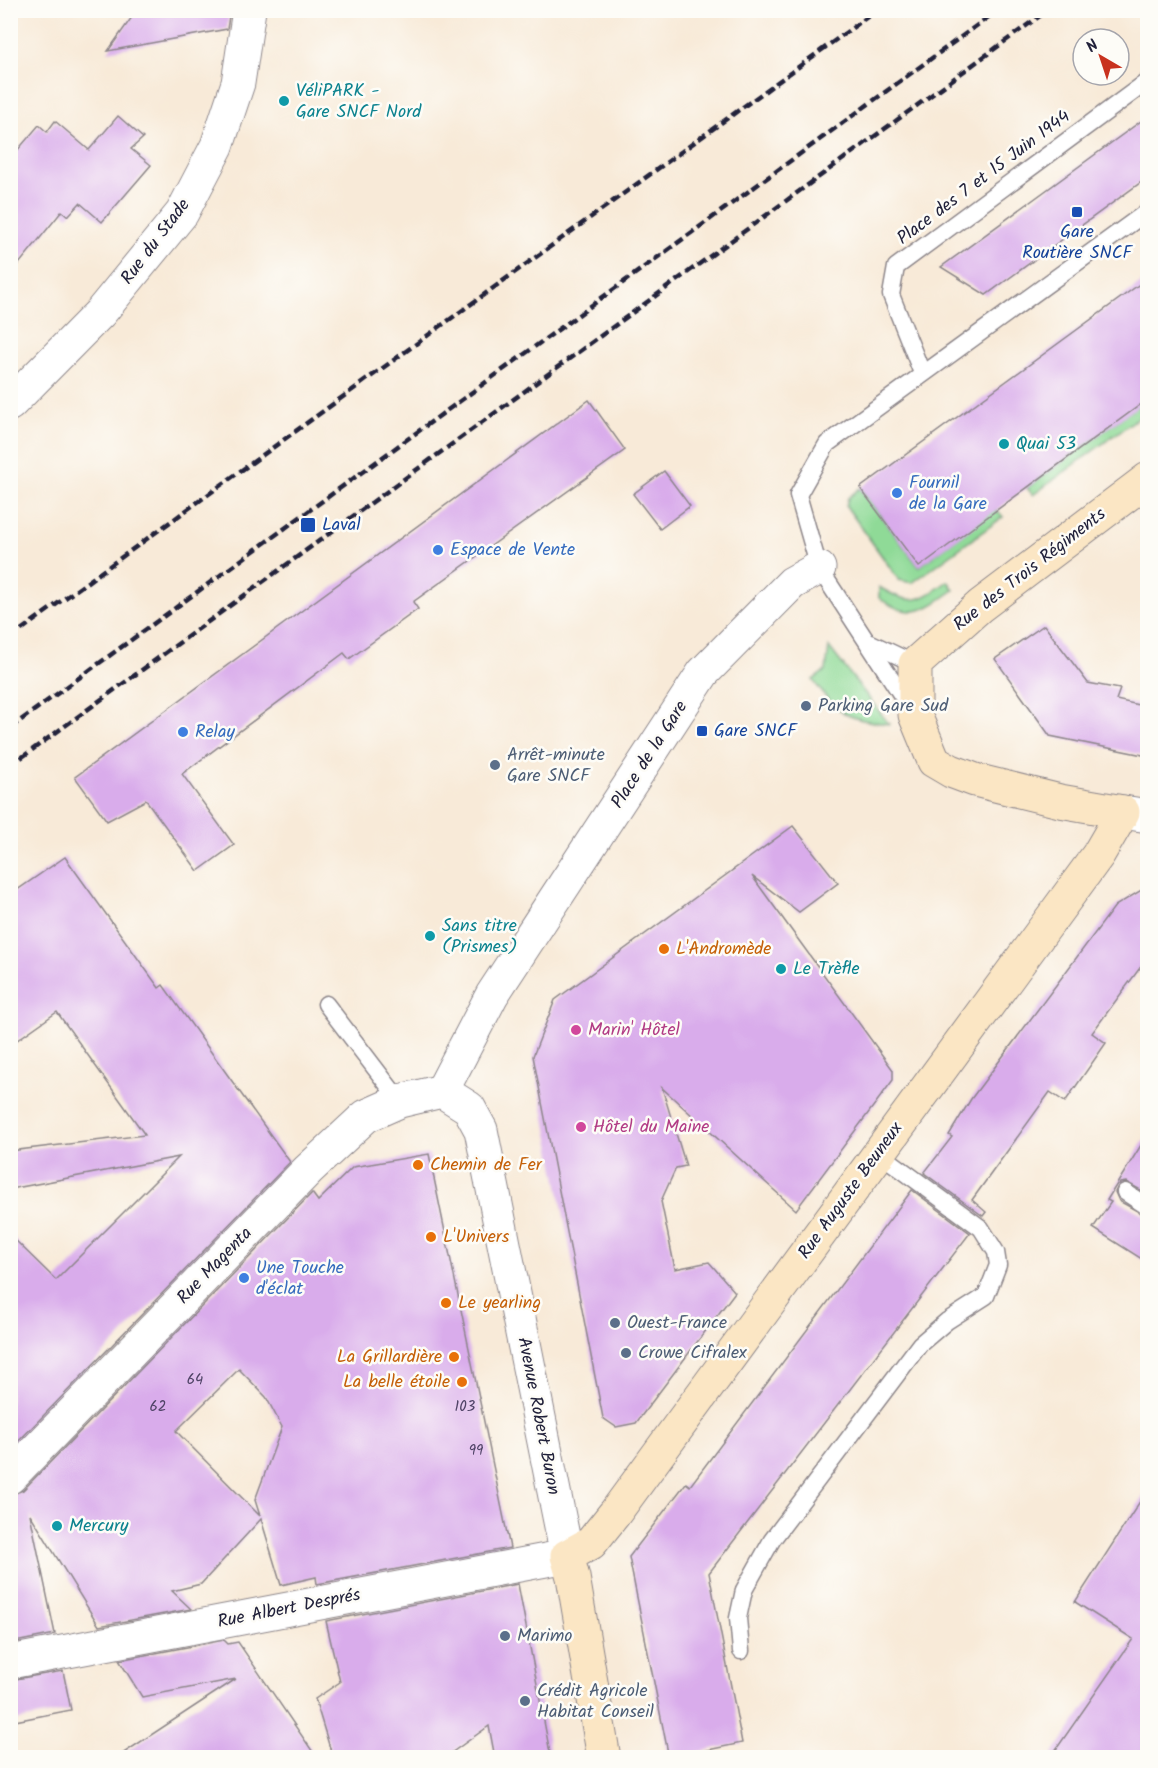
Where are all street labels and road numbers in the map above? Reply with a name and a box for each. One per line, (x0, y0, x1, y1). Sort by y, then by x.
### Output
street label: Place des 7 et 15 Juin 1944 (891, 103, 1077, 253)
street label: Rue du Stade (114, 193, 198, 291)
street label: Rue des Trois Régiments (947, 501, 1113, 639)
street label: Place de la Gare (604, 695, 696, 815)
street label: Rue Auguste Beuneux (791, 1116, 911, 1266)
street label: Rue Magenta (170, 1220, 260, 1312)
street label: Avenue Robert Buron (508, 1335, 568, 1497)
street label: Rue Albert Després (215, 1581, 363, 1637)

